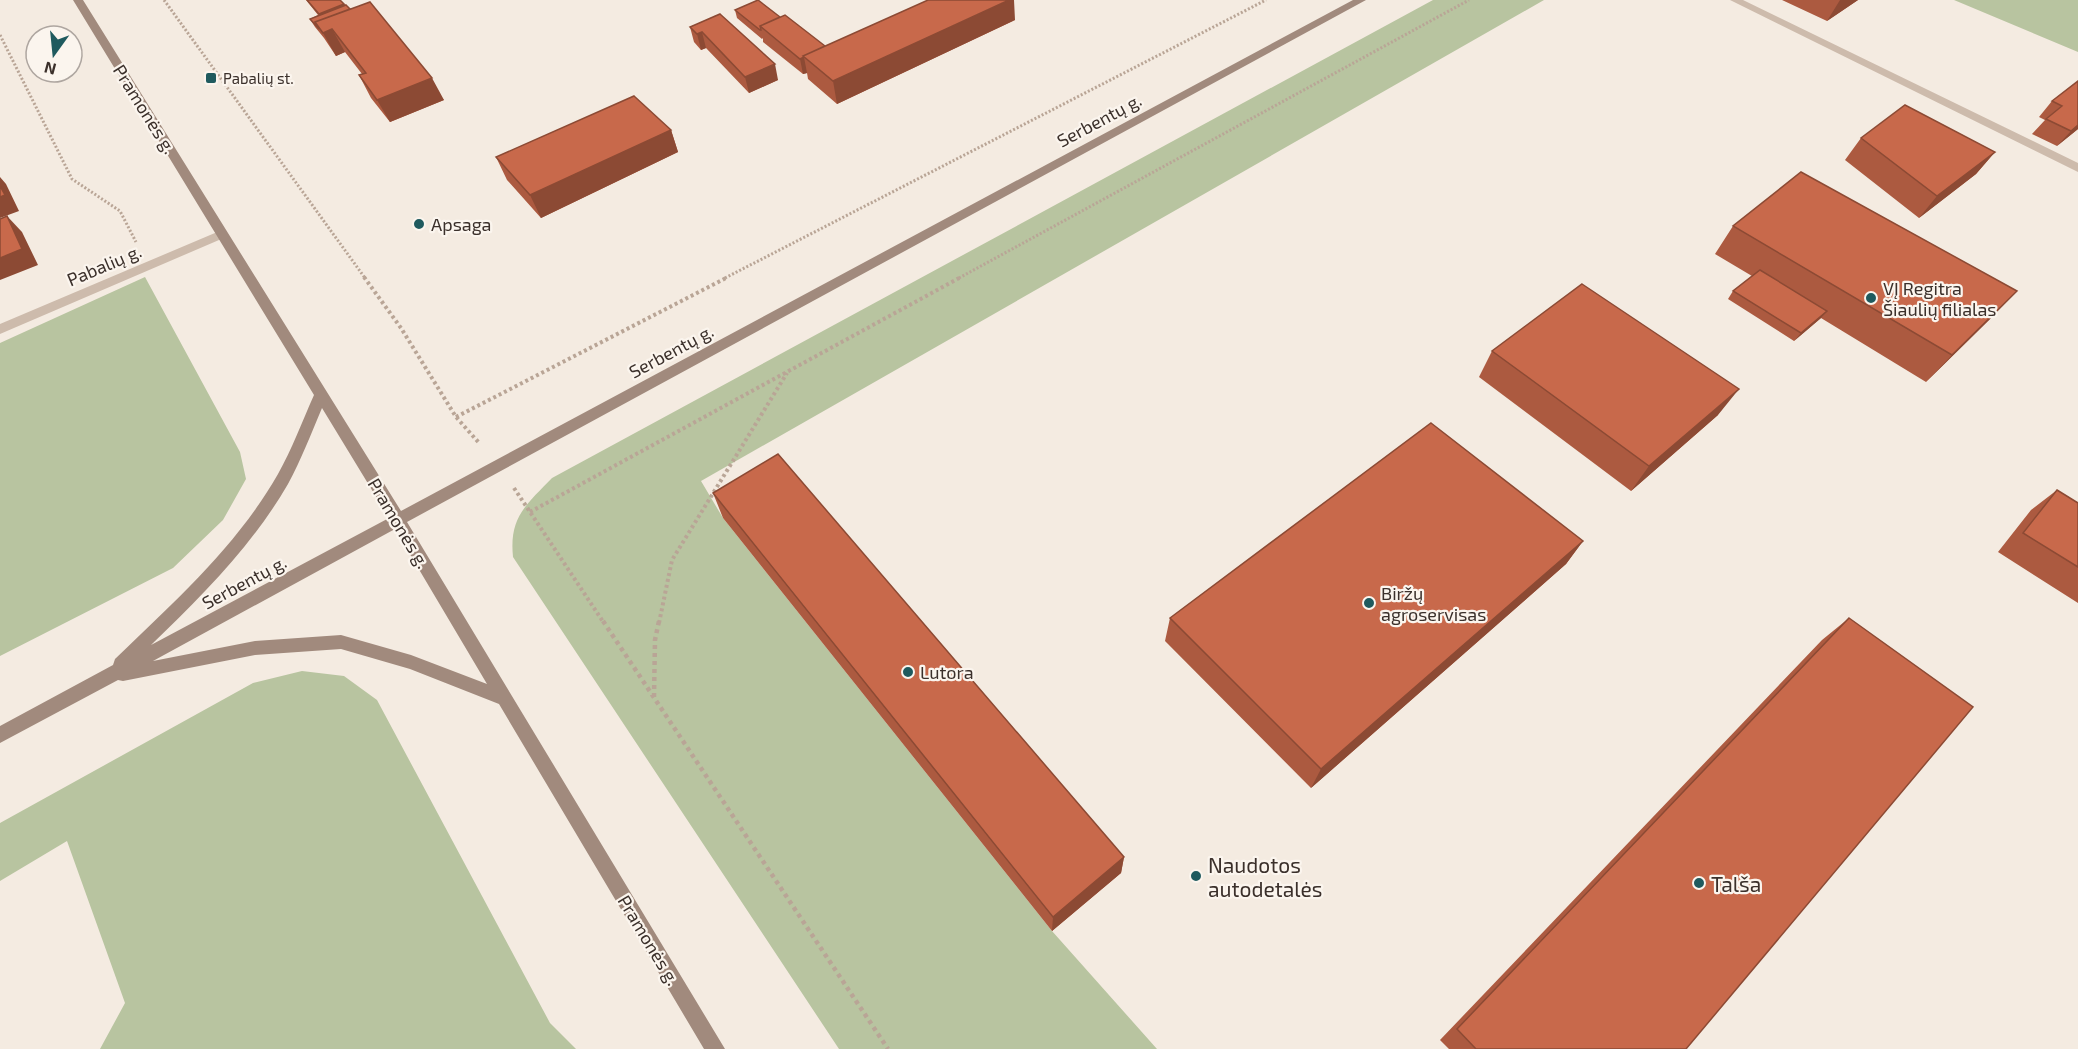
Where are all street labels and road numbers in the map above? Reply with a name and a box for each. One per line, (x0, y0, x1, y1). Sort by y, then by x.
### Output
street label: Pramonės g. (109, 60, 181, 158)
street label: Serbentų g. (1053, 89, 1145, 151)
street label: Pabalių g. (63, 239, 145, 291)
street label: Serbentų g. (625, 320, 717, 382)
street label: Pramonės g. (364, 474, 434, 572)
street label: Serbentų g. (198, 551, 290, 613)
street label: Pramonės g. (614, 891, 684, 989)

